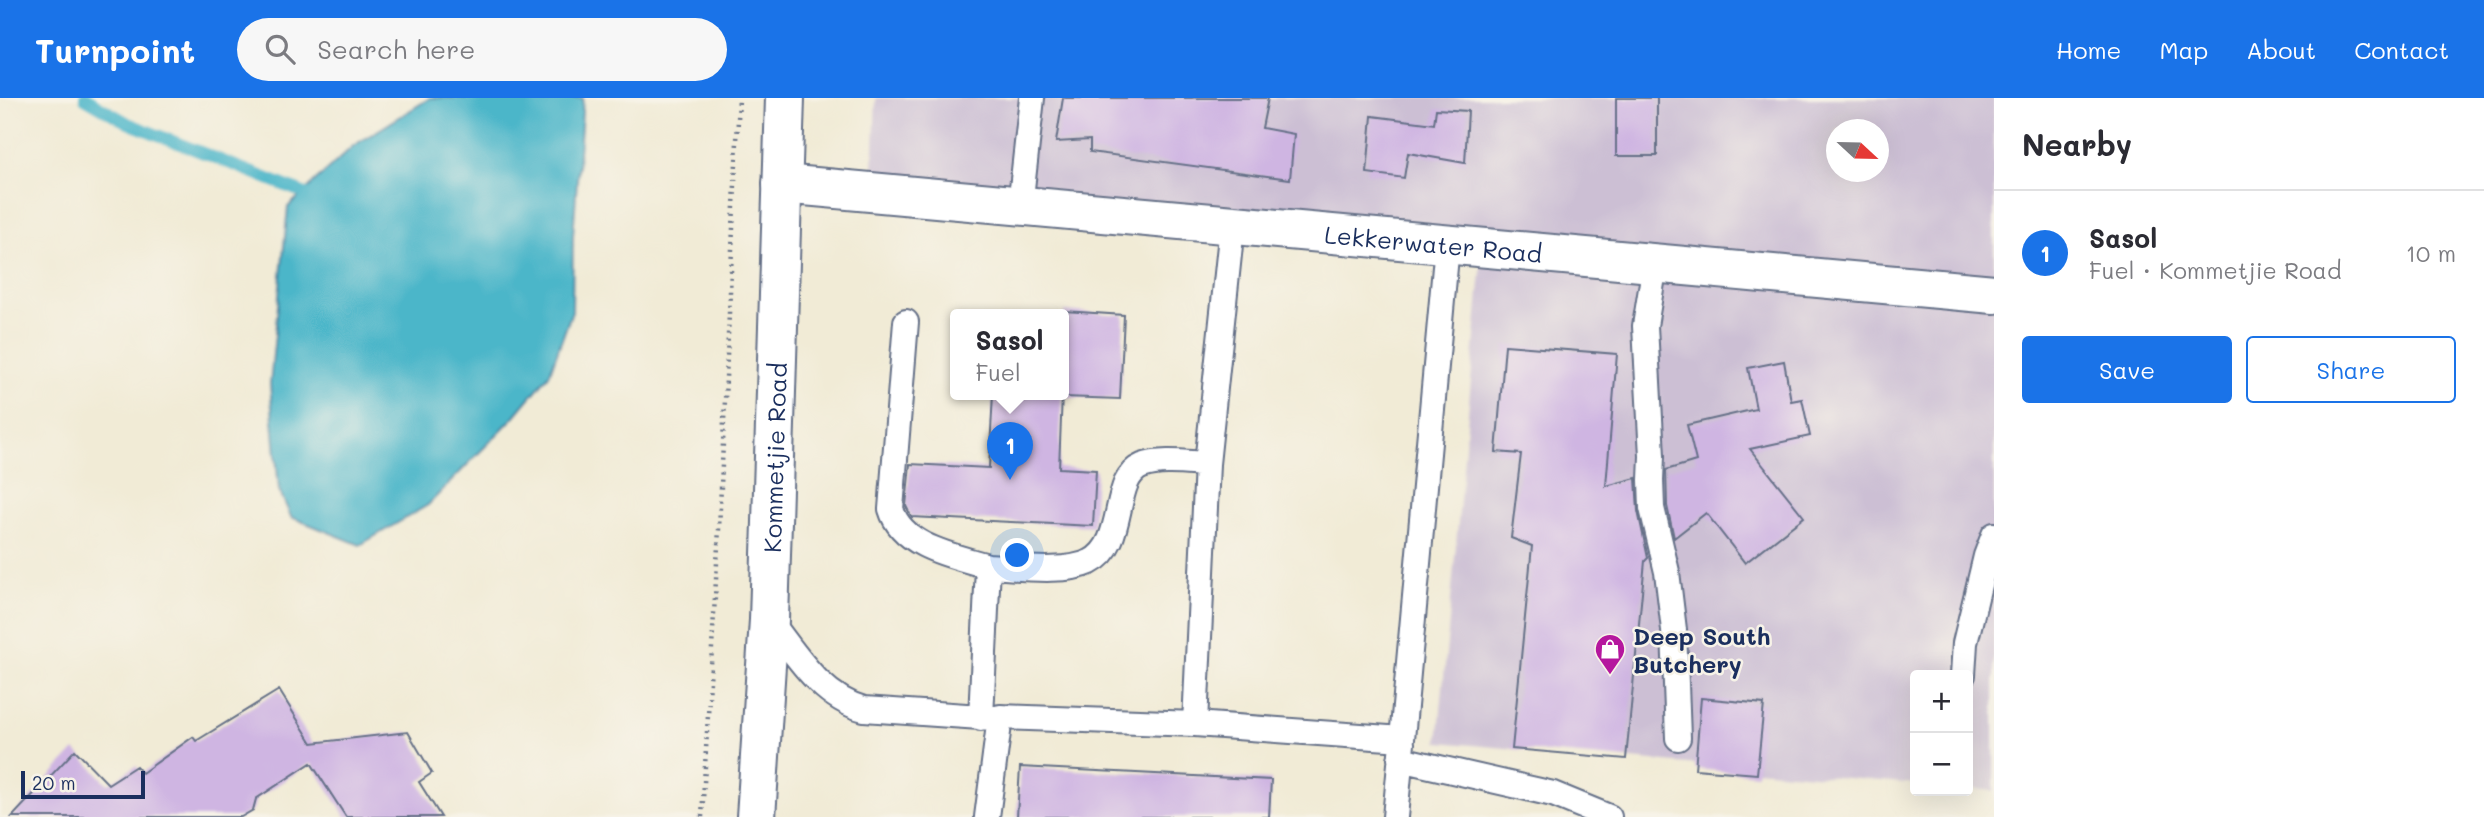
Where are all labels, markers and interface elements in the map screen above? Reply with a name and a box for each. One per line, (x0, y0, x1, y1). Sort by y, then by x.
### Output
search box (237, 18, 727, 81)
text: Turnpoint (35, 28, 195, 71)
icon: search (261, 30, 299, 68)
text: Search here (317, 32, 475, 66)
text: Home (2056, 34, 2121, 65)
text: Map (2159, 34, 2208, 65)
text: About (2246, 34, 2316, 65)
text: Contact (2354, 34, 2449, 65)
north arrow (1826, 119, 1889, 182)
text: Nearby (2022, 124, 2132, 164)
street label: Lekkerwater Road (1323, 218, 1544, 268)
text: Sasol (2089, 221, 2157, 255)
text: 1 (2040, 238, 2050, 268)
text: 10 m (2406, 238, 2456, 268)
text: Fuel · Kommetjie Road (2089, 255, 2341, 285)
popup (950, 309, 1069, 400)
text: Sasol (975, 323, 1044, 357)
button: Save (2022, 336, 2232, 403)
button: Share (2246, 336, 2456, 403)
text: Fuel (975, 357, 1021, 387)
street label: Kommetjie Road (756, 362, 792, 553)
pin: 1 (987, 422, 1033, 480)
your location (1000, 538, 1034, 572)
place label: Deep South Butchery (1633, 620, 1771, 679)
shop icon: Deep South Butchery (1593, 632, 1627, 676)
map controls (1910, 670, 1973, 796)
button: + (1910, 670, 1973, 733)
button: − (1910, 733, 1973, 796)
scale bar (21, 768, 145, 800)
text: 20 m (32, 770, 76, 795)

